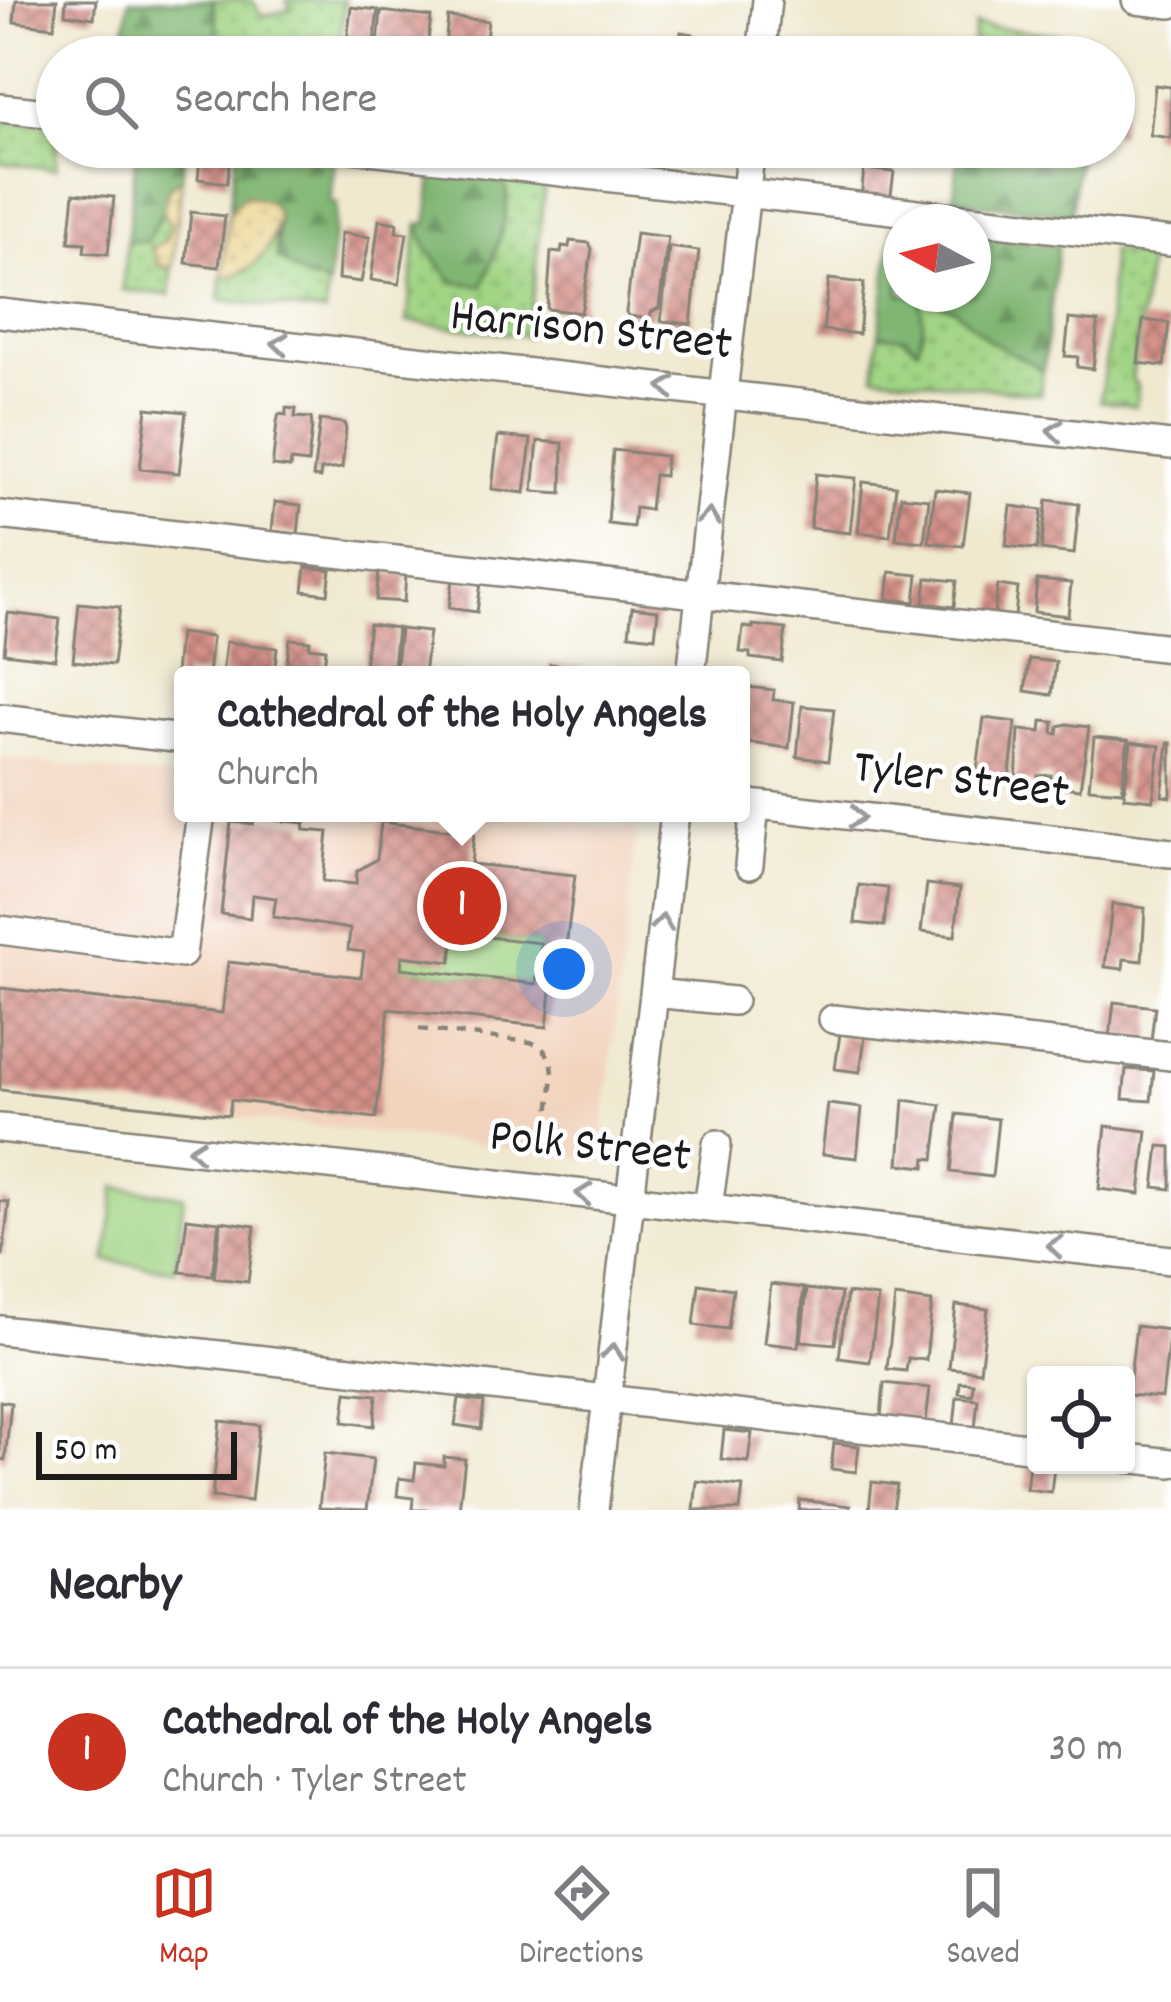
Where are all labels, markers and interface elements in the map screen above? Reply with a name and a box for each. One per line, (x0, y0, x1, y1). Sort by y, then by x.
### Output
search box (36, 36, 1135, 168)
icon: search (78, 69, 144, 135)
text: Search here (174, 70, 377, 134)
north arrow (883, 204, 991, 312)
street label: Harrison Street (447, 284, 735, 382)
one-way arrow (270, 331, 290, 357)
one-way arrow (657, 375, 676, 400)
one-way arrow (1045, 419, 1065, 445)
one-way arrow (696, 507, 722, 527)
popup (174, 666, 750, 822)
text: Cathedral of the Holy Angels (217, 685, 707, 749)
street label: Tyler Street (849, 736, 1073, 830)
text: Church (217, 749, 319, 804)
one-way arrow (847, 803, 867, 829)
pin: 1 (423, 861, 501, 951)
one-way arrow (648, 913, 674, 933)
your location (534, 939, 594, 999)
street label: Polk Street (486, 1104, 694, 1194)
one-way arrow (186, 1138, 206, 1164)
one-way arrow (574, 1181, 594, 1207)
one-way arrow (1045, 1234, 1065, 1260)
one-way arrow (599, 1342, 625, 1362)
map controls (1027, 1366, 1135, 1474)
button: locate (1027, 1366, 1135, 1474)
scale bar (36, 1426, 237, 1479)
text: 50 m (54, 1429, 118, 1476)
text: Nearby (48, 1552, 181, 1624)
text: Cathedral of the Holy Angels (162, 1692, 653, 1756)
text: 1 (83, 1724, 91, 1779)
text: 30 m (1049, 1724, 1123, 1779)
text: Church · Tyler Street (162, 1756, 467, 1811)
tab: Map (151, 1860, 217, 1979)
tab: Directions (519, 1860, 644, 1979)
tab: Saved (946, 1860, 1020, 1979)

